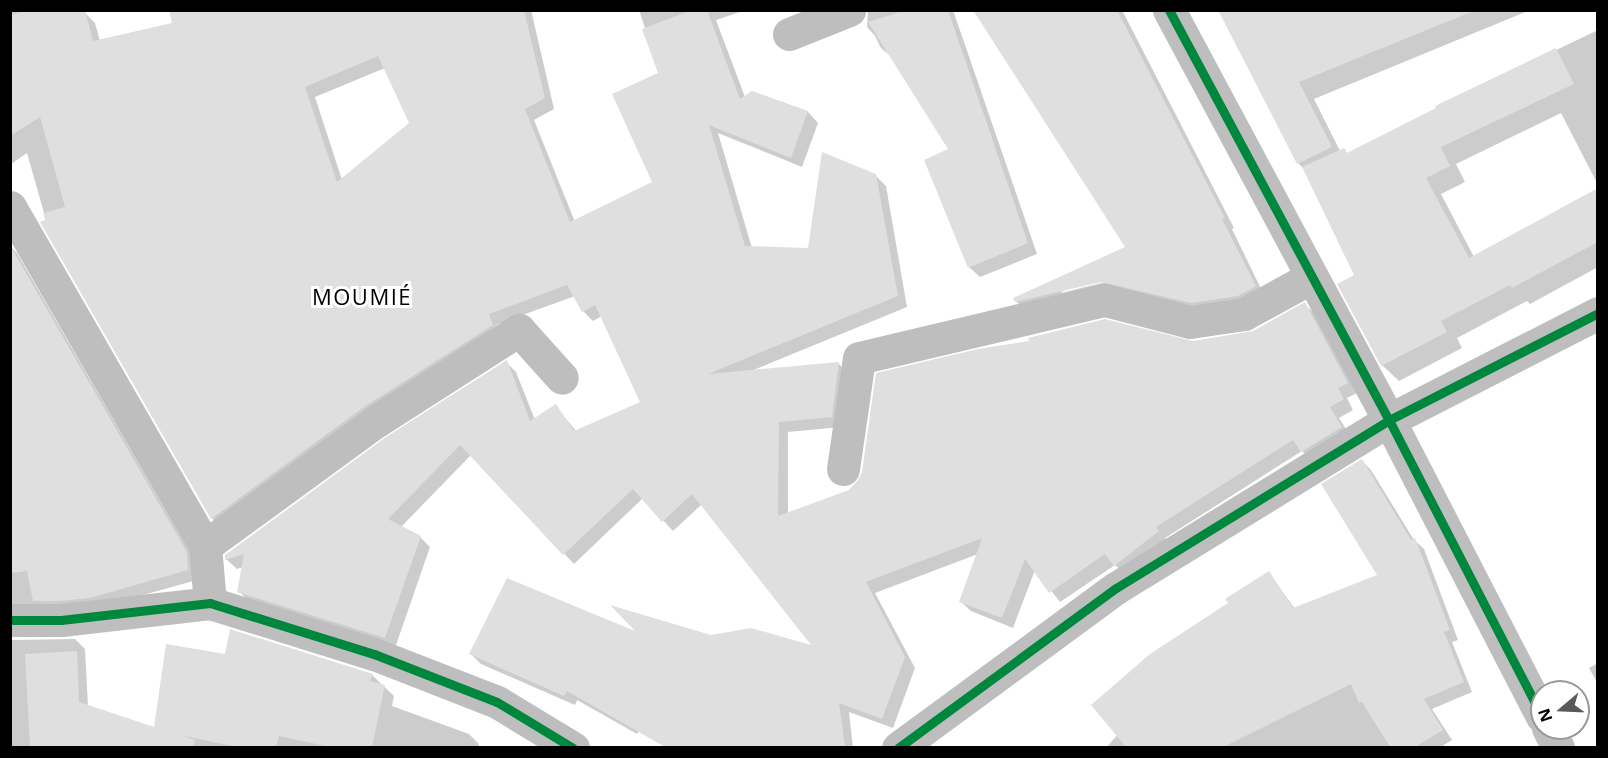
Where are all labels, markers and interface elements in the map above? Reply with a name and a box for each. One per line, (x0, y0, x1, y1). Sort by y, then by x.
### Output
district label: MOUMIÉ (312, 284, 412, 310)
north arrow (1530, 680, 1590, 740)
text: N (1532, 705, 1557, 725)

